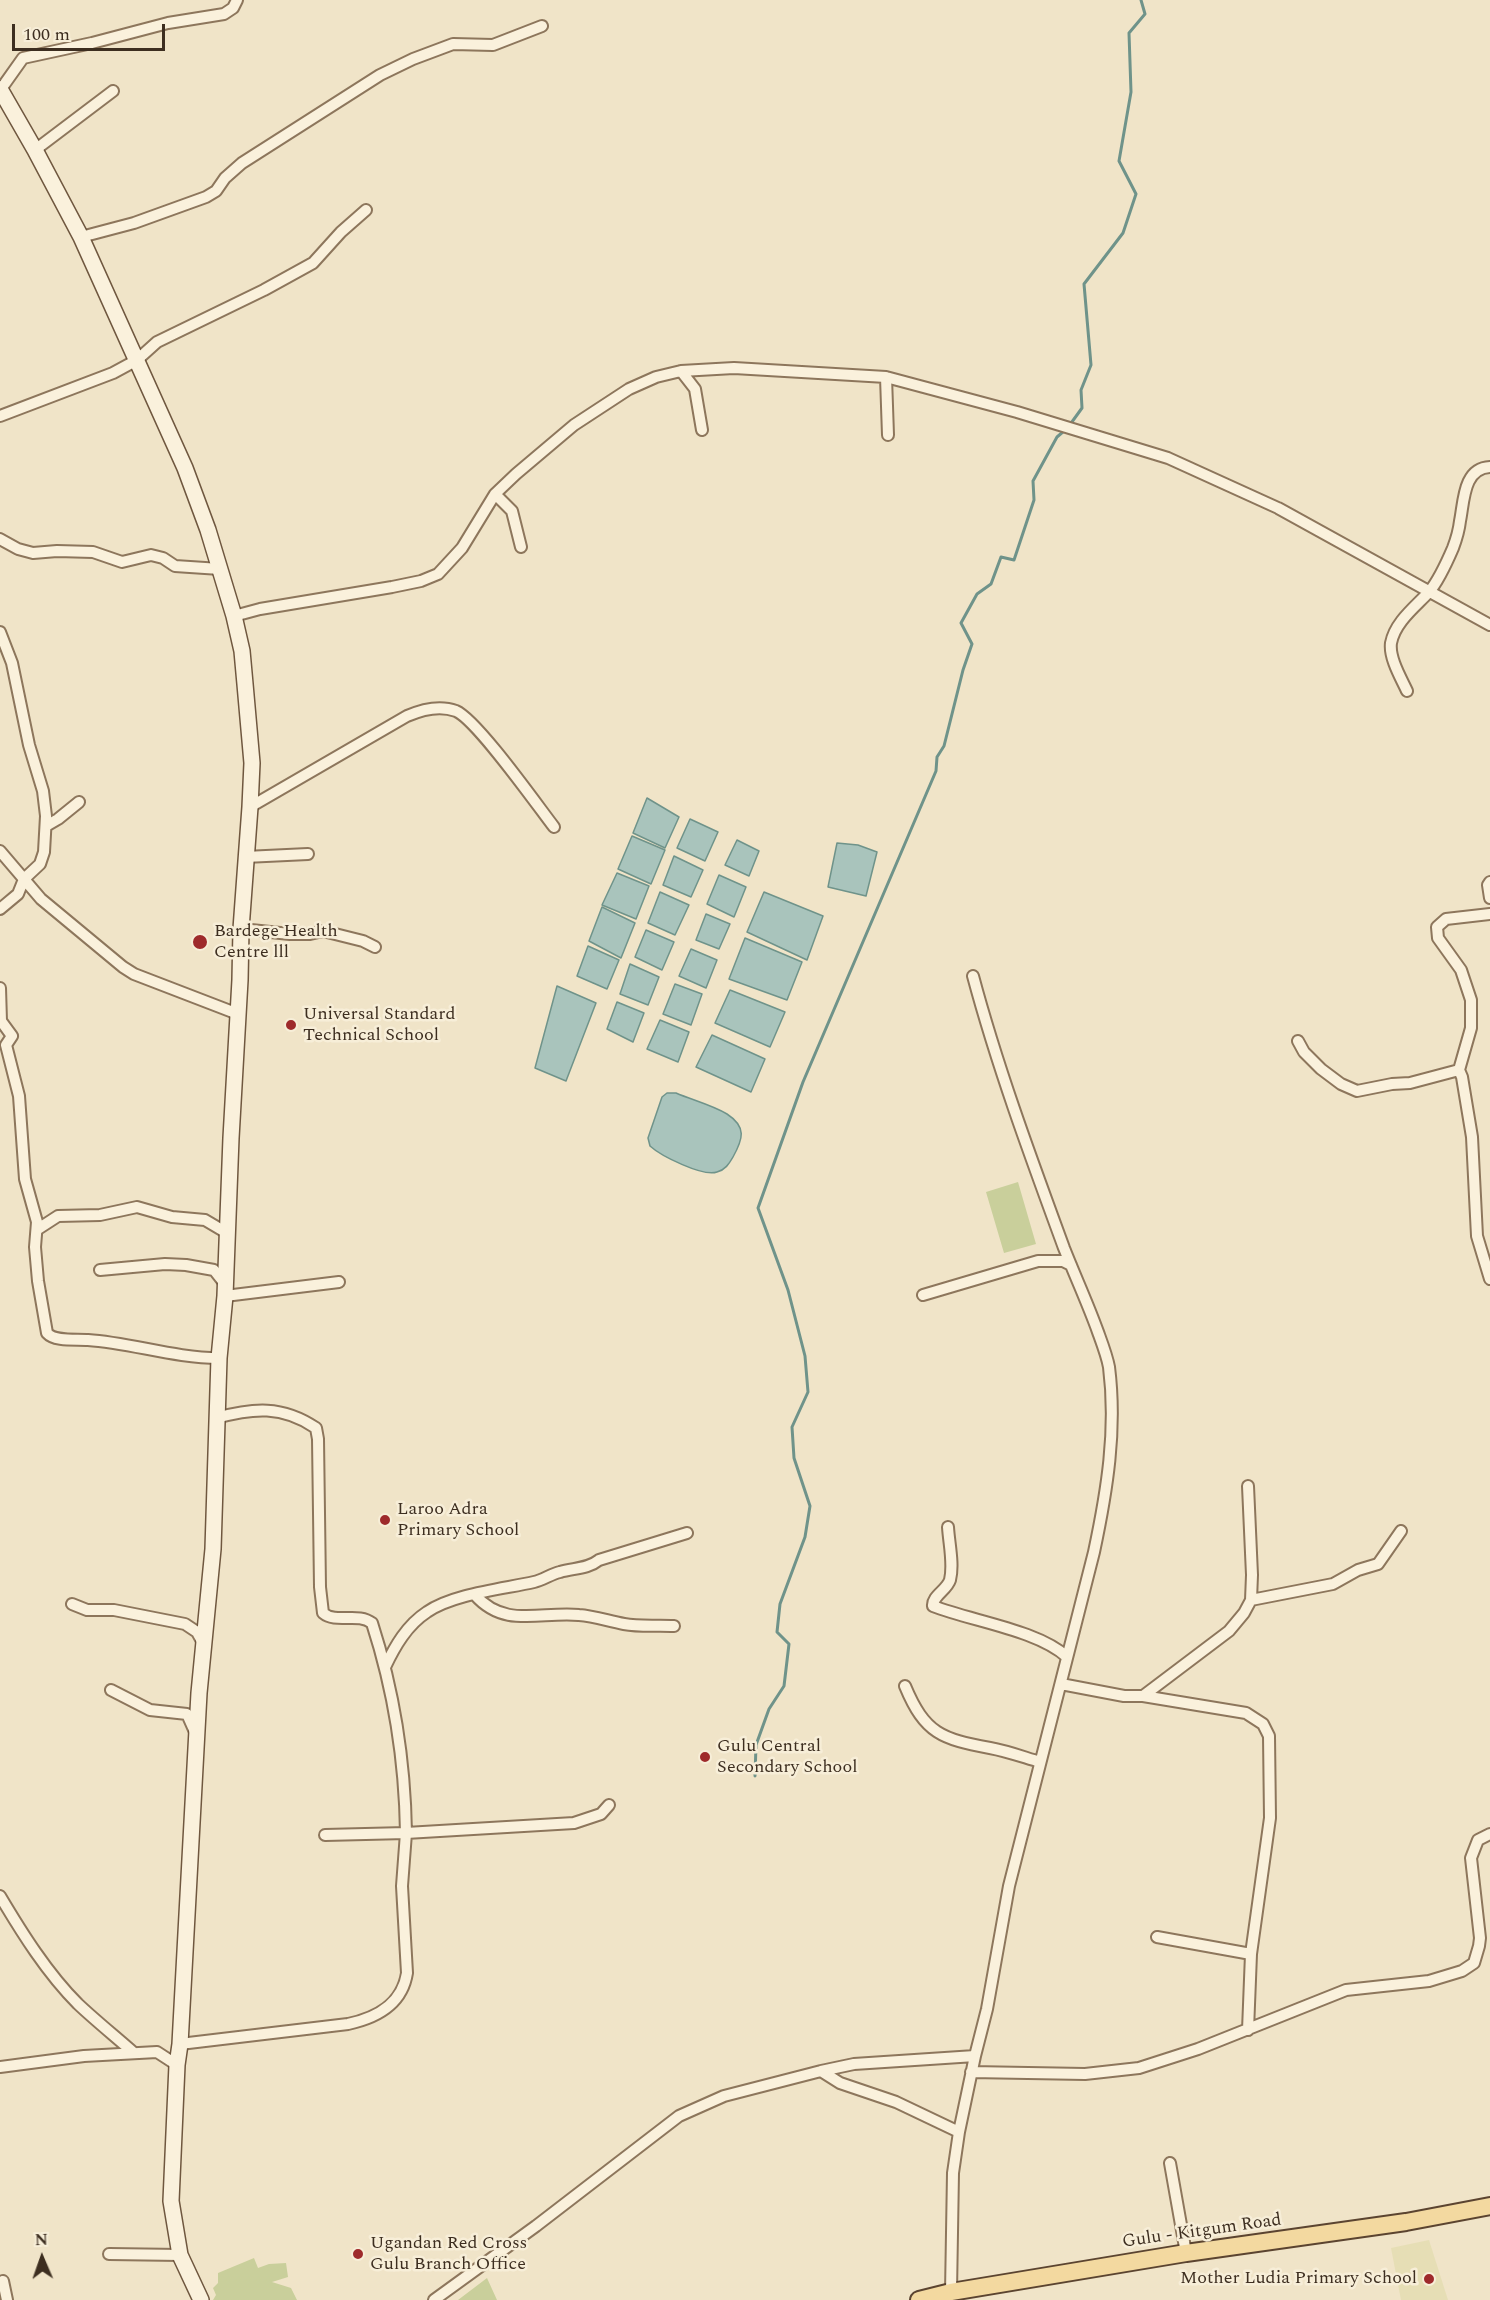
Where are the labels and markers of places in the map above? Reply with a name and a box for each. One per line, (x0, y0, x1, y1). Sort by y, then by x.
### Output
place label: Bardege Health Centre lll (214, 921, 338, 964)
marker: Bardege Health Centre lll (191, 933, 209, 951)
place label: Universal Standard Technical School (303, 1004, 455, 1046)
marker: Universal Standard Technical School (284, 1018, 298, 1032)
place label: Laroo Adra Primary School (397, 1499, 519, 1541)
marker: Laroo Adra Primary School (378, 1513, 392, 1527)
place label: Gulu Central Secondary School (717, 1736, 857, 1778)
marker: Gulu Central Secondary School (698, 1750, 712, 1764)
place label: Ugandan Red Cross Gulu Branch Office (370, 2233, 527, 2276)
marker: Ugandan Red Cross Gulu Branch Office (351, 2247, 365, 2261)
place label: Mother Ludia Primary School (1180, 2268, 1417, 2290)
marker: Mother Ludia Primary School (1422, 2272, 1436, 2286)

